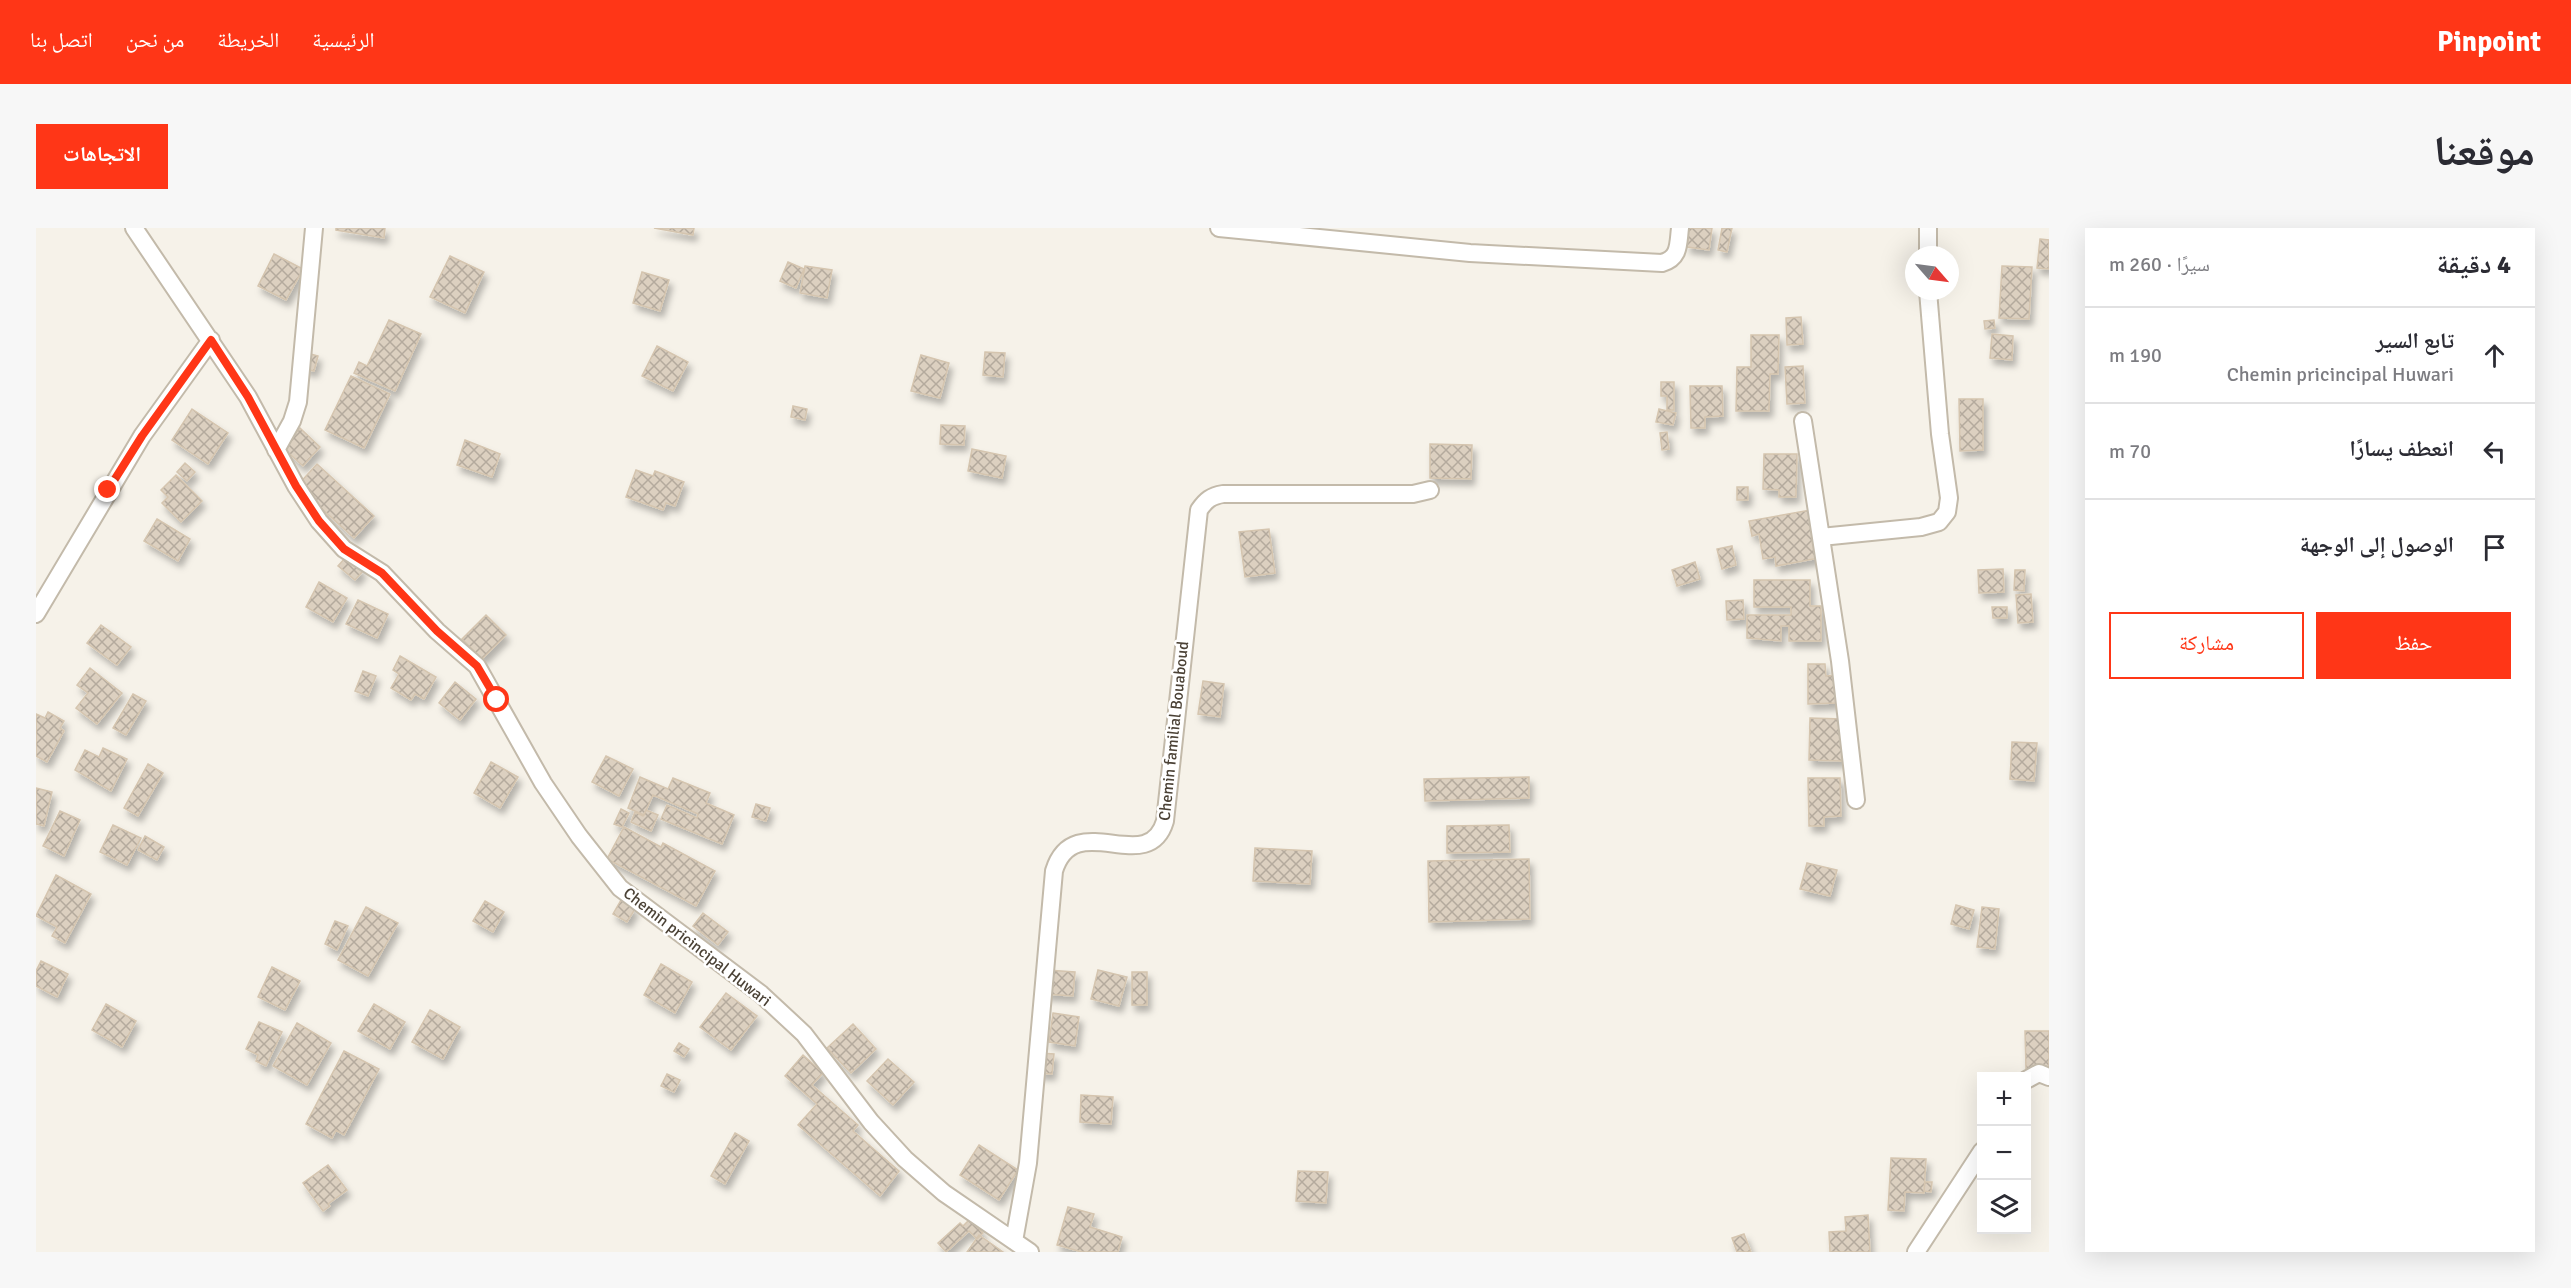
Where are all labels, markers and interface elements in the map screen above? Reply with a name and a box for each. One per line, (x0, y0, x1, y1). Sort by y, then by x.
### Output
text: Pinpoint (2437, 25, 2541, 59)
text: اتصل بنا (30, 27, 93, 53)
text: من نحن (126, 27, 184, 53)
text: الخريطة (217, 27, 279, 53)
text: الرئيسية (312, 27, 374, 53)
button: الاتجاهات (36, 124, 168, 189)
text: موقعنا (2434, 126, 2535, 177)
north arrow (1905, 246, 1959, 300)
text: 4 دقيقة (2437, 249, 2511, 281)
text: سيرًا · 260 m (2109, 252, 2210, 277)
text: تابع السير (2376, 327, 2454, 354)
icon: ahead (2478, 339, 2511, 372)
text: 190 m (2109, 343, 2162, 368)
text: Chemin pricincipal Huwari (2227, 362, 2454, 387)
text: انعطف يسارًا (2349, 435, 2454, 462)
icon: left (2478, 435, 2511, 468)
text: 70 m (2109, 439, 2151, 464)
route end (94, 476, 120, 502)
text: الوصول إلى الوجهة (2300, 531, 2454, 558)
icon: arrive (2478, 531, 2511, 564)
button: مشاركة (2109, 612, 2304, 679)
button: حفظ (2316, 612, 2511, 679)
street label: Chemin familial Bouaboud (1155, 640, 1193, 822)
route start (483, 686, 509, 712)
street label: Chemin pricincipal Huwari (619, 883, 775, 1011)
map controls (1977, 1072, 2031, 1234)
button: + (1977, 1072, 2031, 1126)
button: − (1977, 1126, 2031, 1180)
button: layers (1977, 1180, 2031, 1234)

